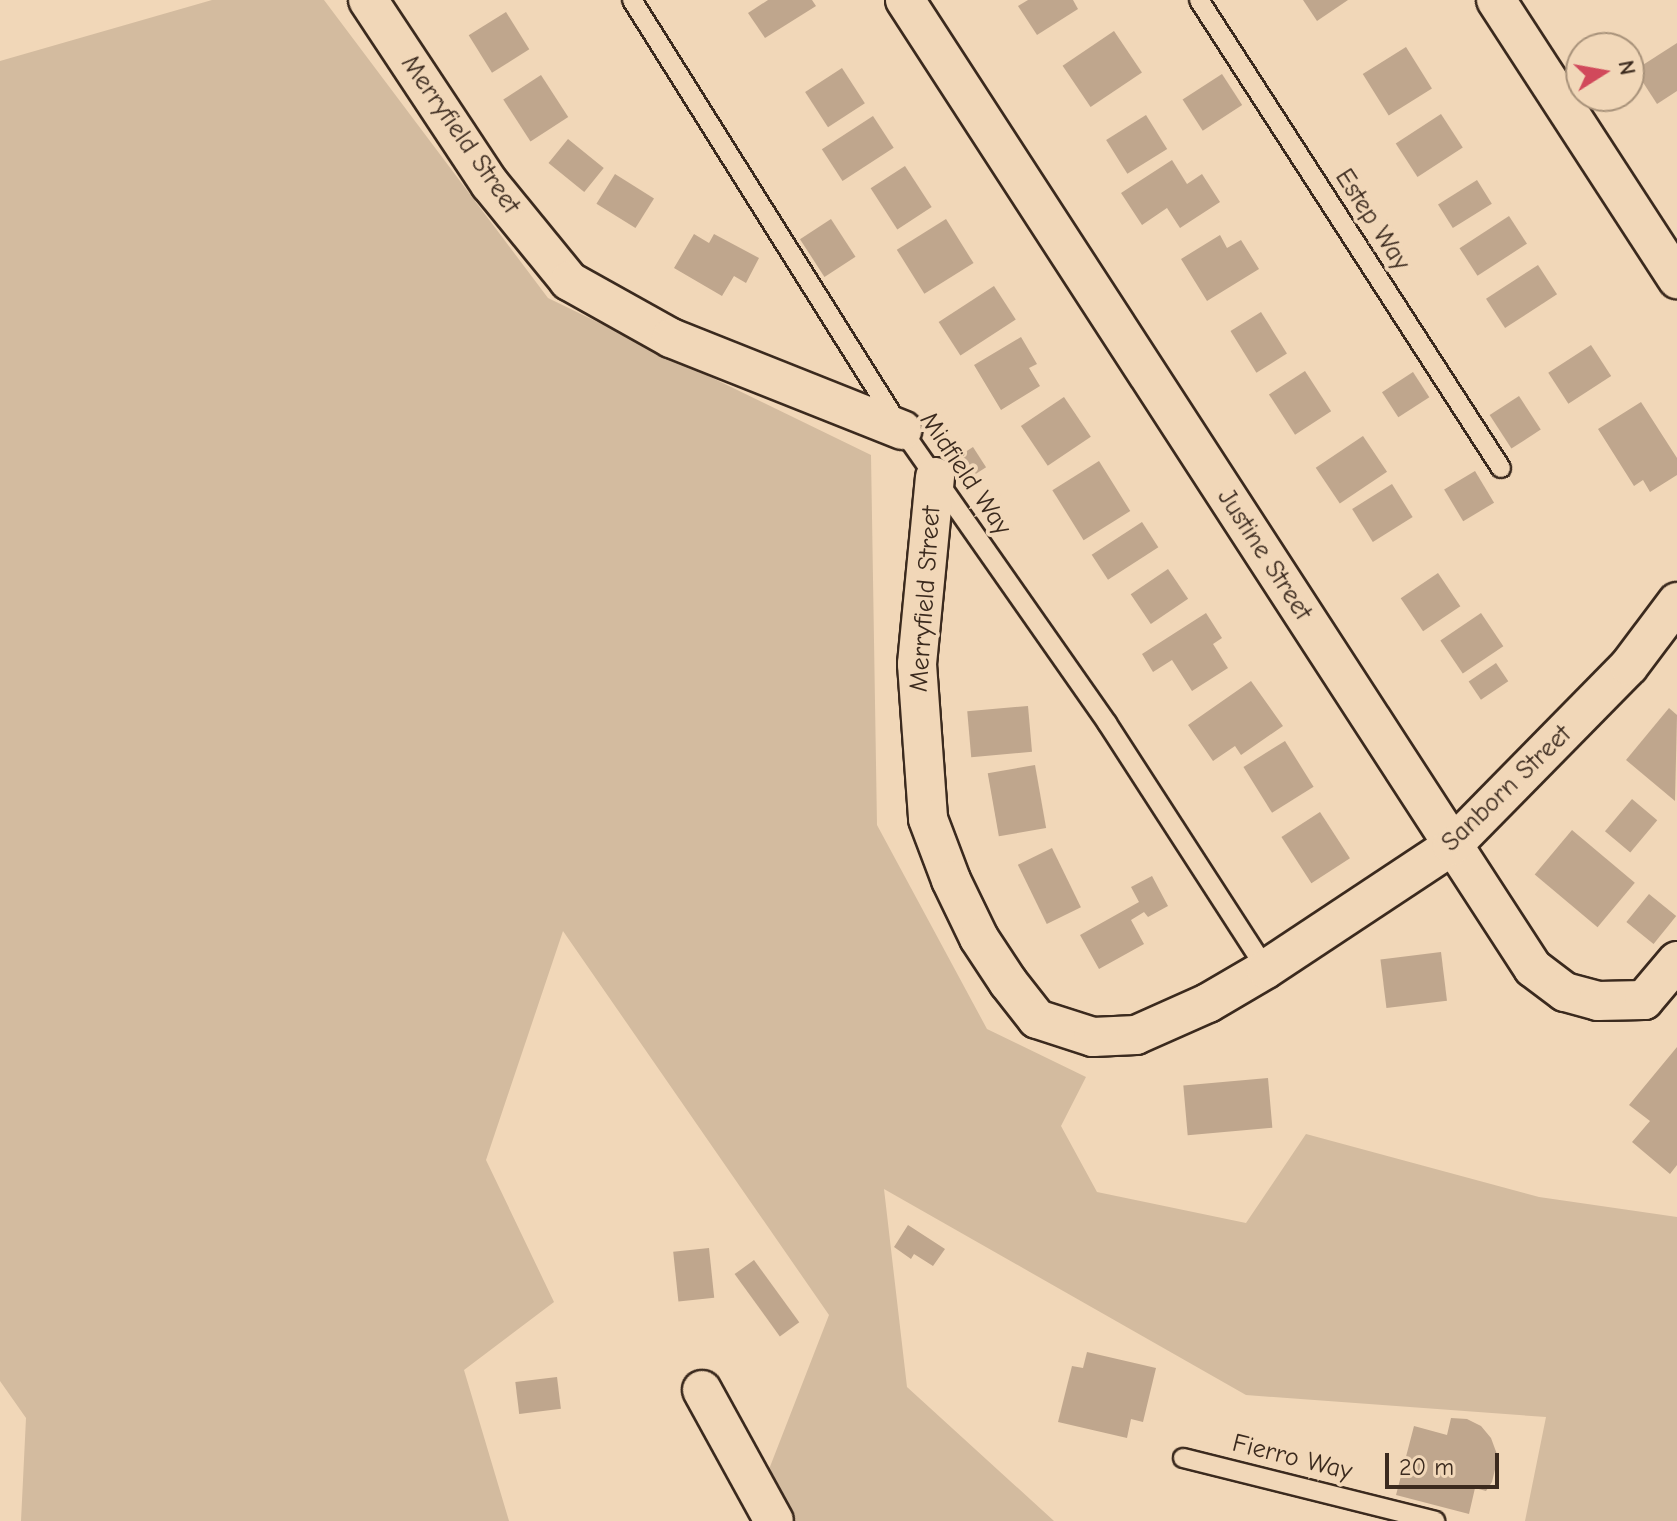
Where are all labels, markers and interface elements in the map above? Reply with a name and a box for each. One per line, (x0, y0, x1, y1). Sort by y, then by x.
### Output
north arrow (1565, 32, 1645, 112)
street label: Merryfield Street (394, 50, 526, 220)
text: N (1612, 58, 1641, 77)
street label: Estep Way (1328, 163, 1416, 277)
street label: Midfield Way (912, 407, 1018, 541)
street label: Justine Street (1210, 483, 1318, 627)
street label: Merryfield Street (904, 505, 948, 693)
street label: Sanborn Street (1436, 719, 1578, 859)
street label: Fierro Way (1229, 1428, 1355, 1488)
scale bar (1389, 1437, 1503, 1487)
text: 20 m (1399, 1453, 1454, 1481)

